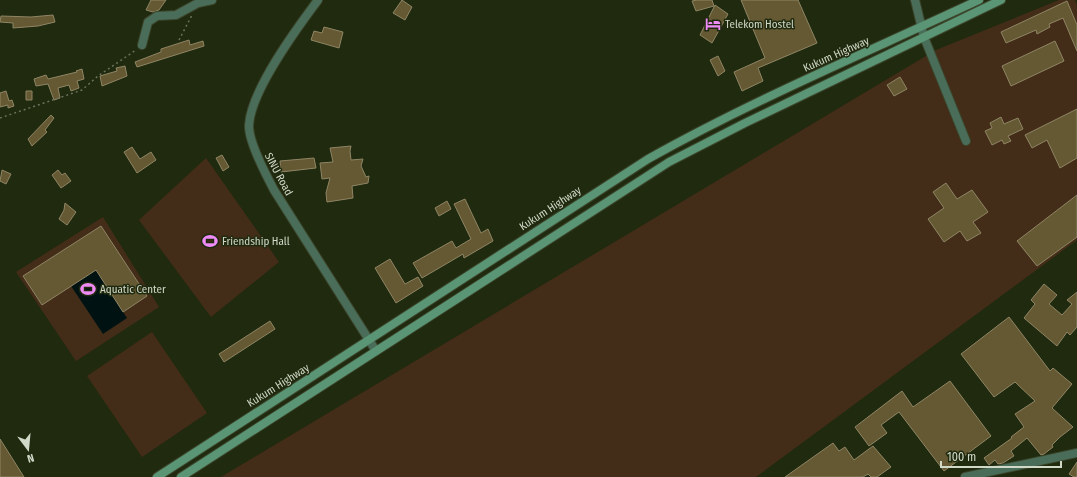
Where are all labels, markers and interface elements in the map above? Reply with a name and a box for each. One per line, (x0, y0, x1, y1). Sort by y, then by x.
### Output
hotel icon: Telekom Hostel (704, 15, 722, 33)
place label: Telekom Hostel (725, 18, 794, 31)
street label: Kukum Highway (801, 34, 871, 75)
street label: SINU Road (262, 150, 295, 198)
street label: Kukum Highway (517, 184, 584, 233)
sports icon: Friendship Hall (201, 232, 219, 250)
place label: Friendship Hall (222, 235, 290, 248)
sports icon: Aquatic Center (79, 280, 97, 298)
place label: Aquatic Center (100, 283, 166, 296)
street label: Kukum Highway (245, 361, 312, 410)
north arrow (8, 429, 48, 469)
scale bar (941, 443, 1061, 469)
text: 100 m (947, 450, 976, 464)
text: N (26, 451, 36, 465)

